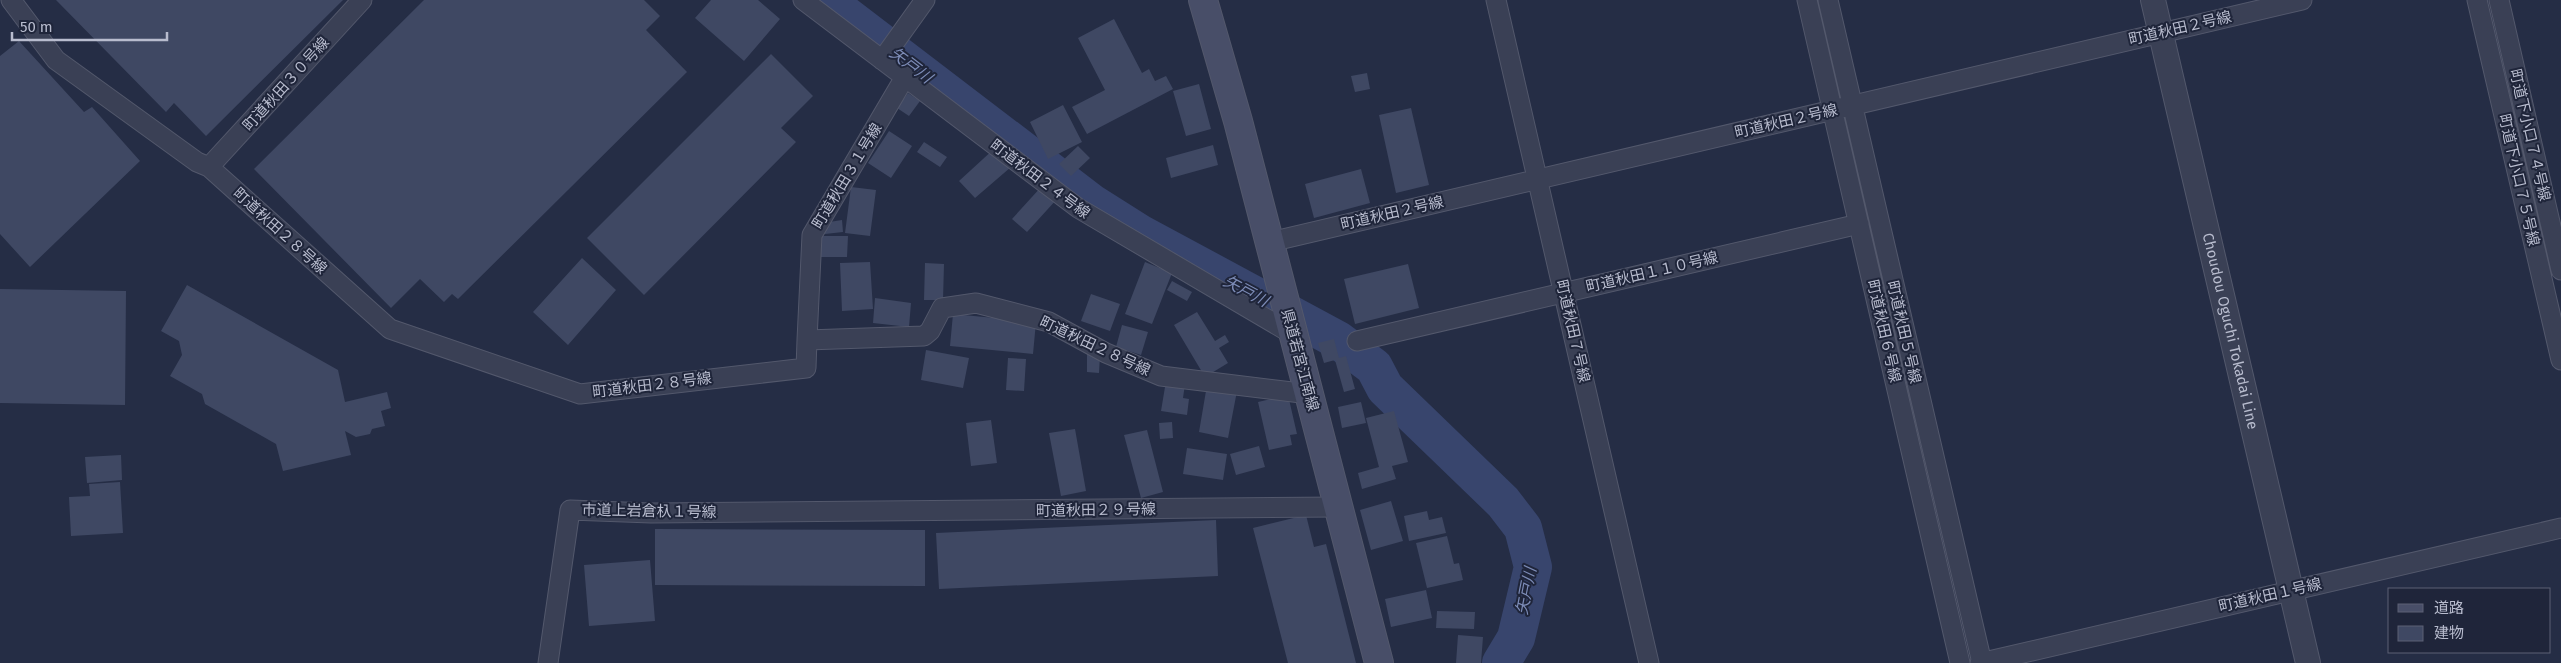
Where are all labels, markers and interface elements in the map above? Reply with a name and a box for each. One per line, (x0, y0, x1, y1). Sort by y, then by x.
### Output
street label: 町道秋田２号線 (2127, 7, 2233, 49)
scale bar (12, 10, 168, 42)
text: 50 m (20, 18, 53, 36)
street label: 町道秋田３０号線 (239, 33, 333, 135)
water label: 矢戸川 (886, 43, 937, 88)
street label: 町道下小口７４号線 (2506, 67, 2554, 203)
street label: 町道秋田２号線 (1733, 100, 1839, 142)
street label: 町道下小口７５号線 (2495, 112, 2543, 248)
street label: 町道秋田３１号線 (808, 120, 886, 232)
street label: 町道秋田２４号線 (987, 136, 1093, 222)
street label: 町道秋田２８号線 (229, 184, 331, 278)
street label: 町道秋田２号線 (1339, 192, 1445, 234)
street label: Choudou Oguchi Tokadai Line (2199, 231, 2262, 431)
street label: 町道秋田１１０号線 (1584, 248, 1720, 296)
water label: 矢戸川 (1220, 271, 1273, 312)
street label: 町道秋田７号線 (1552, 278, 1594, 384)
street label: 町道秋田６号線 (1863, 278, 1905, 384)
street label: 町道秋田５号線 (1883, 279, 1925, 385)
street label: 県道若宮江南線 (1278, 307, 1322, 413)
street label: 町道秋田２８号線 (1037, 312, 1153, 380)
street label: 町道秋田２８号線 (591, 369, 713, 401)
street label: 町道秋田２９号線 (1036, 500, 1156, 520)
street label: 市道上岩倉杁１号線 (581, 501, 717, 521)
water label: 矢戸川 (1512, 564, 1540, 616)
street label: 町道秋田１号線 (2217, 574, 2323, 616)
legend (2388, 588, 2551, 653)
text: 道路 (2434, 599, 2464, 617)
text: 建物 (2434, 624, 2464, 642)

